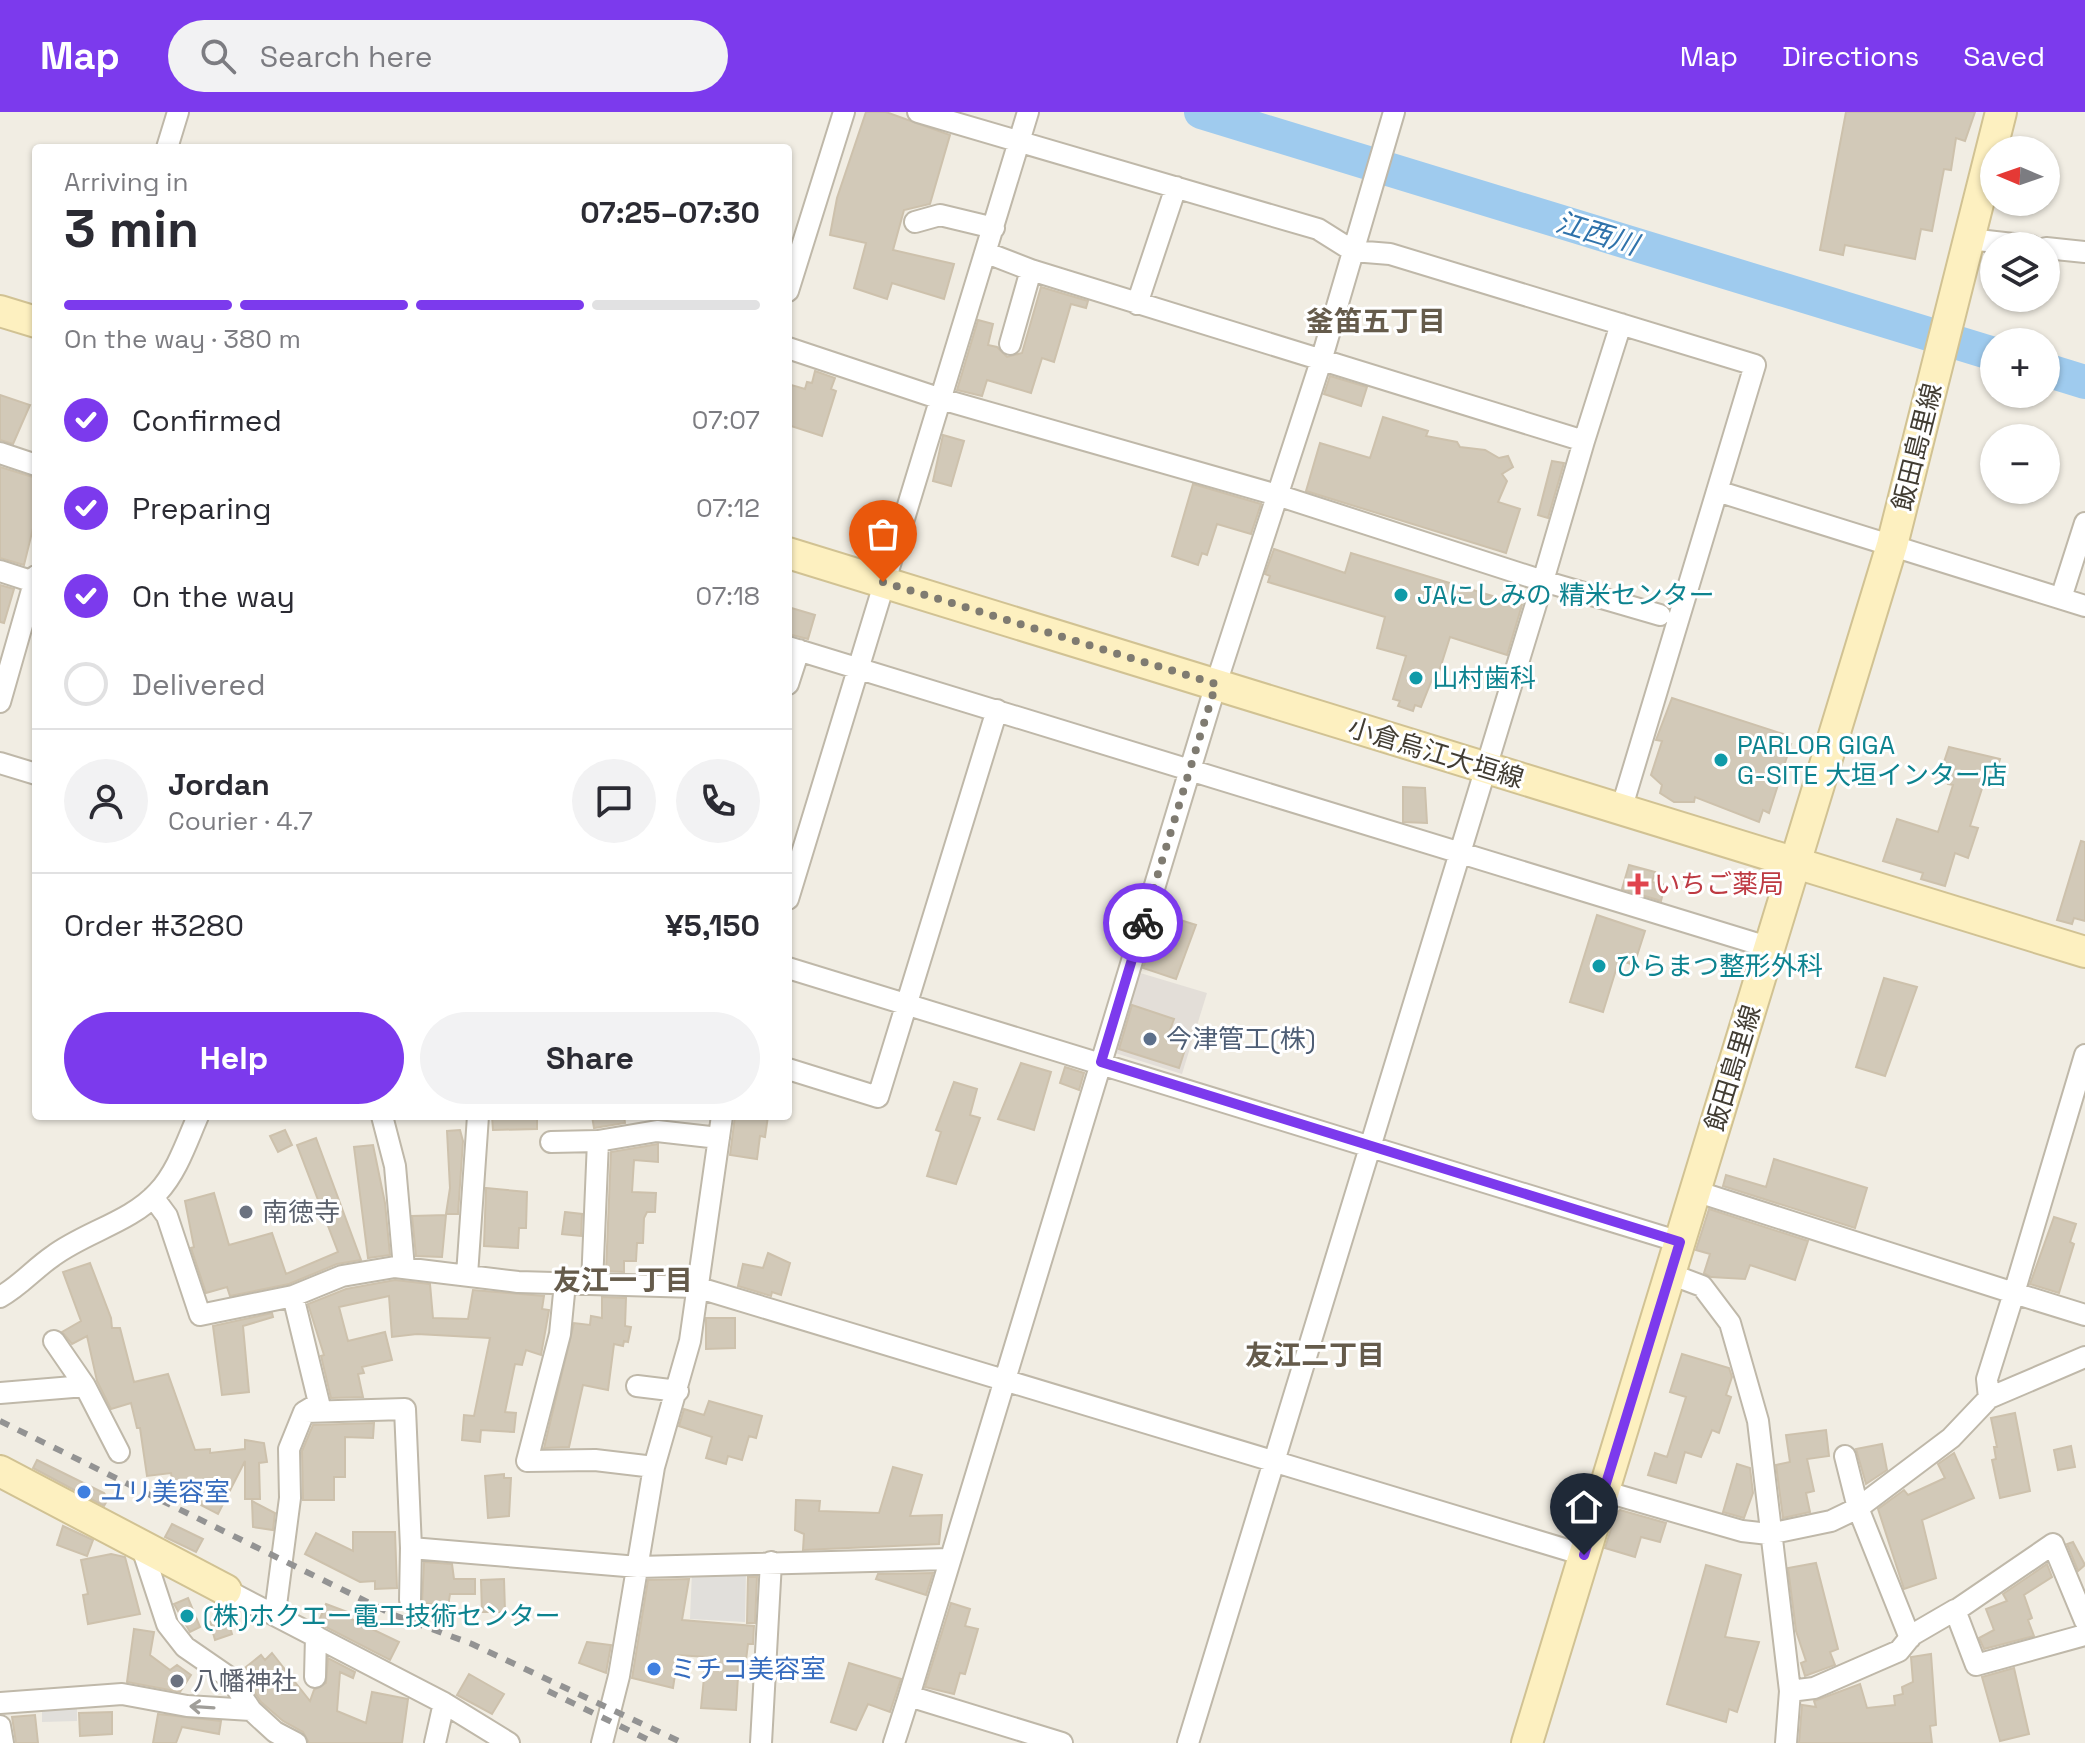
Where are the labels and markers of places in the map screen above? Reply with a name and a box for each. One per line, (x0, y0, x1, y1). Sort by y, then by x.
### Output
pin (849, 500, 917, 582)
place label: JAにしみの 精米センター (1417, 578, 1715, 612)
marker: JAにしみの 精米センター (1392, 586, 1410, 604)
place label: 山村歯科 (1432, 661, 1536, 695)
marker: 山村歯科 (1407, 669, 1425, 687)
place label: PARLOR GIGA G-SITE 大垣インター店 (1737, 728, 2007, 792)
marker: PARLOR GIGA G-SITE 大垣インター店 (1712, 751, 1730, 769)
place label: いちご薬局 (1654, 867, 1784, 901)
marker: いちご薬局 (1629, 875, 1647, 893)
place label: ひらまつ整形外科 (1615, 949, 1823, 983)
marker: ひらまつ整形外科 (1590, 957, 1608, 975)
place label: 今津管工(株) (1166, 1022, 1316, 1056)
marker: 今津管工(株) (1141, 1030, 1159, 1048)
place label: 南徳寺 (262, 1195, 340, 1229)
marker: 南徳寺 (237, 1203, 255, 1221)
pin (1550, 1473, 1618, 1555)
place label: ユリ美容室 (100, 1475, 230, 1509)
marker: ユリ美容室 (75, 1483, 93, 1501)
place label: (株)ホクエー電工技術センター (203, 1599, 561, 1633)
marker: (株)ホクエー電工技術センター (178, 1607, 196, 1625)
place label: ミチコ美容室 (670, 1652, 826, 1686)
marker: ミチコ美容室 (645, 1660, 663, 1678)
place label: 八幡神社 (193, 1664, 297, 1698)
marker: 八幡神社 (168, 1672, 186, 1690)

